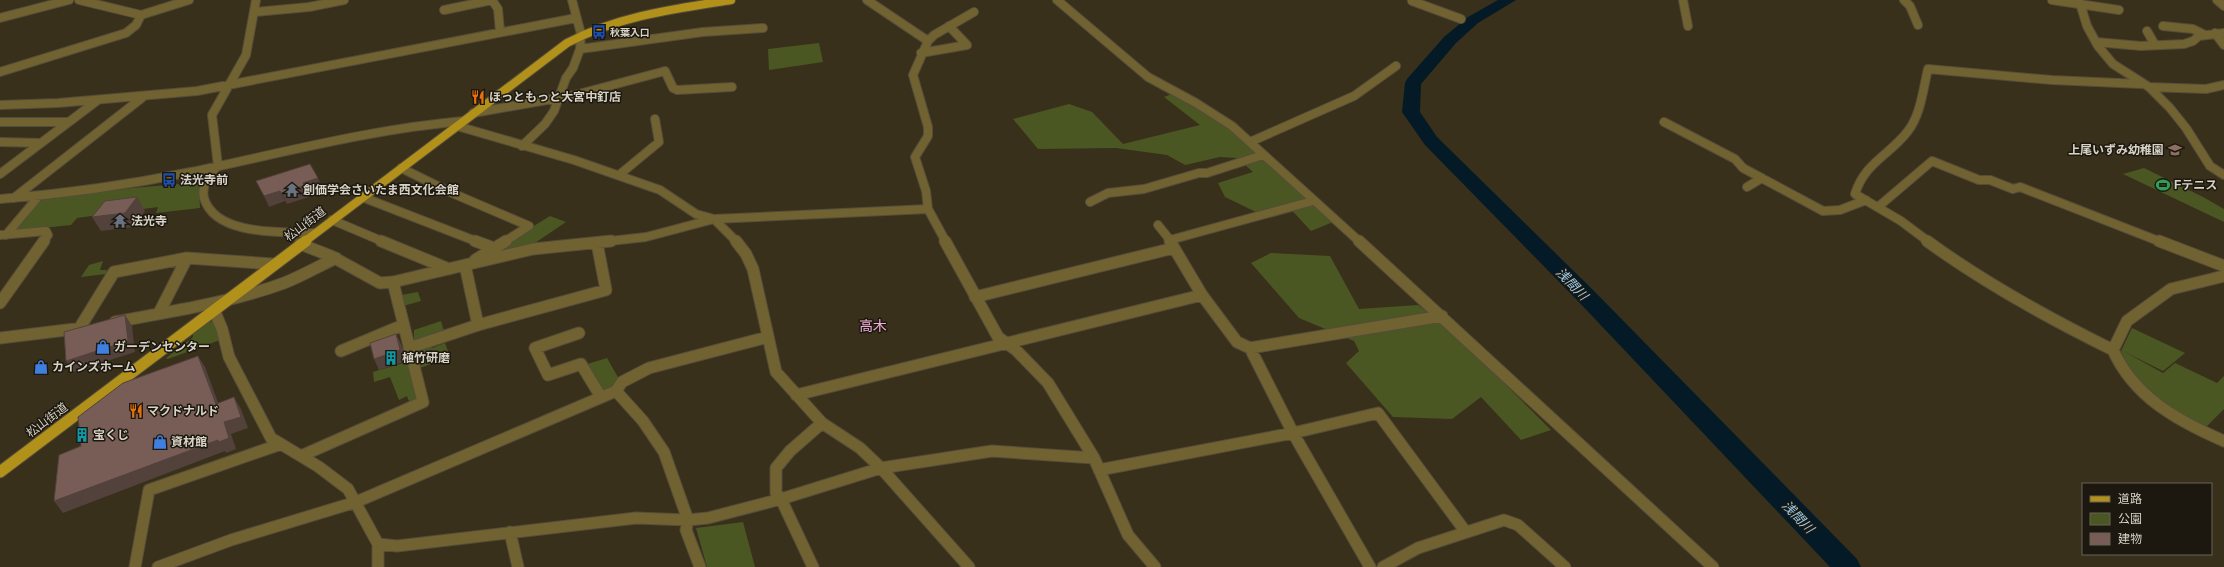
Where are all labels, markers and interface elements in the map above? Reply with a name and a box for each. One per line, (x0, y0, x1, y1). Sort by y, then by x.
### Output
bus stop icon: 秋葉入口 (591, 24, 607, 40)
place label: 秋葉入口 (610, 27, 650, 38)
restaurant icon: ほっともっと大宮中釘店 (470, 89, 486, 105)
place label: ほっともっと大宮中釘店 (489, 90, 621, 104)
school or university icon: 上尾いずみ幼稚園 (2167, 142, 2183, 158)
place label: 上尾いずみ幼稚園 (2068, 143, 2164, 157)
bus stop icon: 法光寺前 (161, 172, 177, 188)
place label: 法光寺前 (180, 173, 228, 187)
sports icon: Fテニス (2155, 177, 2171, 193)
place label: Fテニス (2174, 178, 2217, 192)
temple icon: 創価学会さいたま西文化会館 (284, 182, 300, 198)
place label: 創価学会さいたま西文化会館 (303, 183, 459, 197)
street label: 松山街道 (282, 204, 328, 244)
temple icon: 法光寺 (112, 213, 128, 229)
place label: 法光寺 (131, 214, 167, 228)
water label: 浅間川 (1553, 265, 1592, 305)
district label: 高木 (859, 318, 887, 334)
shop icon: ガーデンセンター (95, 339, 111, 355)
place label: ガーデンセンター (114, 340, 210, 354)
building icon: 植竹研磨 (383, 350, 399, 366)
place label: 植竹研磨 (402, 351, 450, 365)
shop icon: カインズホーム (33, 359, 49, 375)
place label: カインズホーム (52, 360, 135, 374)
street label: 松山街道 (24, 400, 70, 440)
restaurant icon: マクドナルド (128, 403, 144, 419)
place label: マクドナルド (147, 404, 219, 418)
building icon: 宝くじ (74, 427, 90, 443)
place label: 宝くじ (93, 428, 129, 442)
shop icon: 資材館 (152, 434, 168, 450)
place label: 資材館 (171, 435, 207, 449)
legend (2082, 483, 2212, 555)
text: 道路 (2118, 492, 2142, 506)
water label: 浅間川 (1779, 498, 1818, 538)
text: 公園 (2118, 512, 2142, 526)
text: 建物 (2118, 532, 2142, 546)

